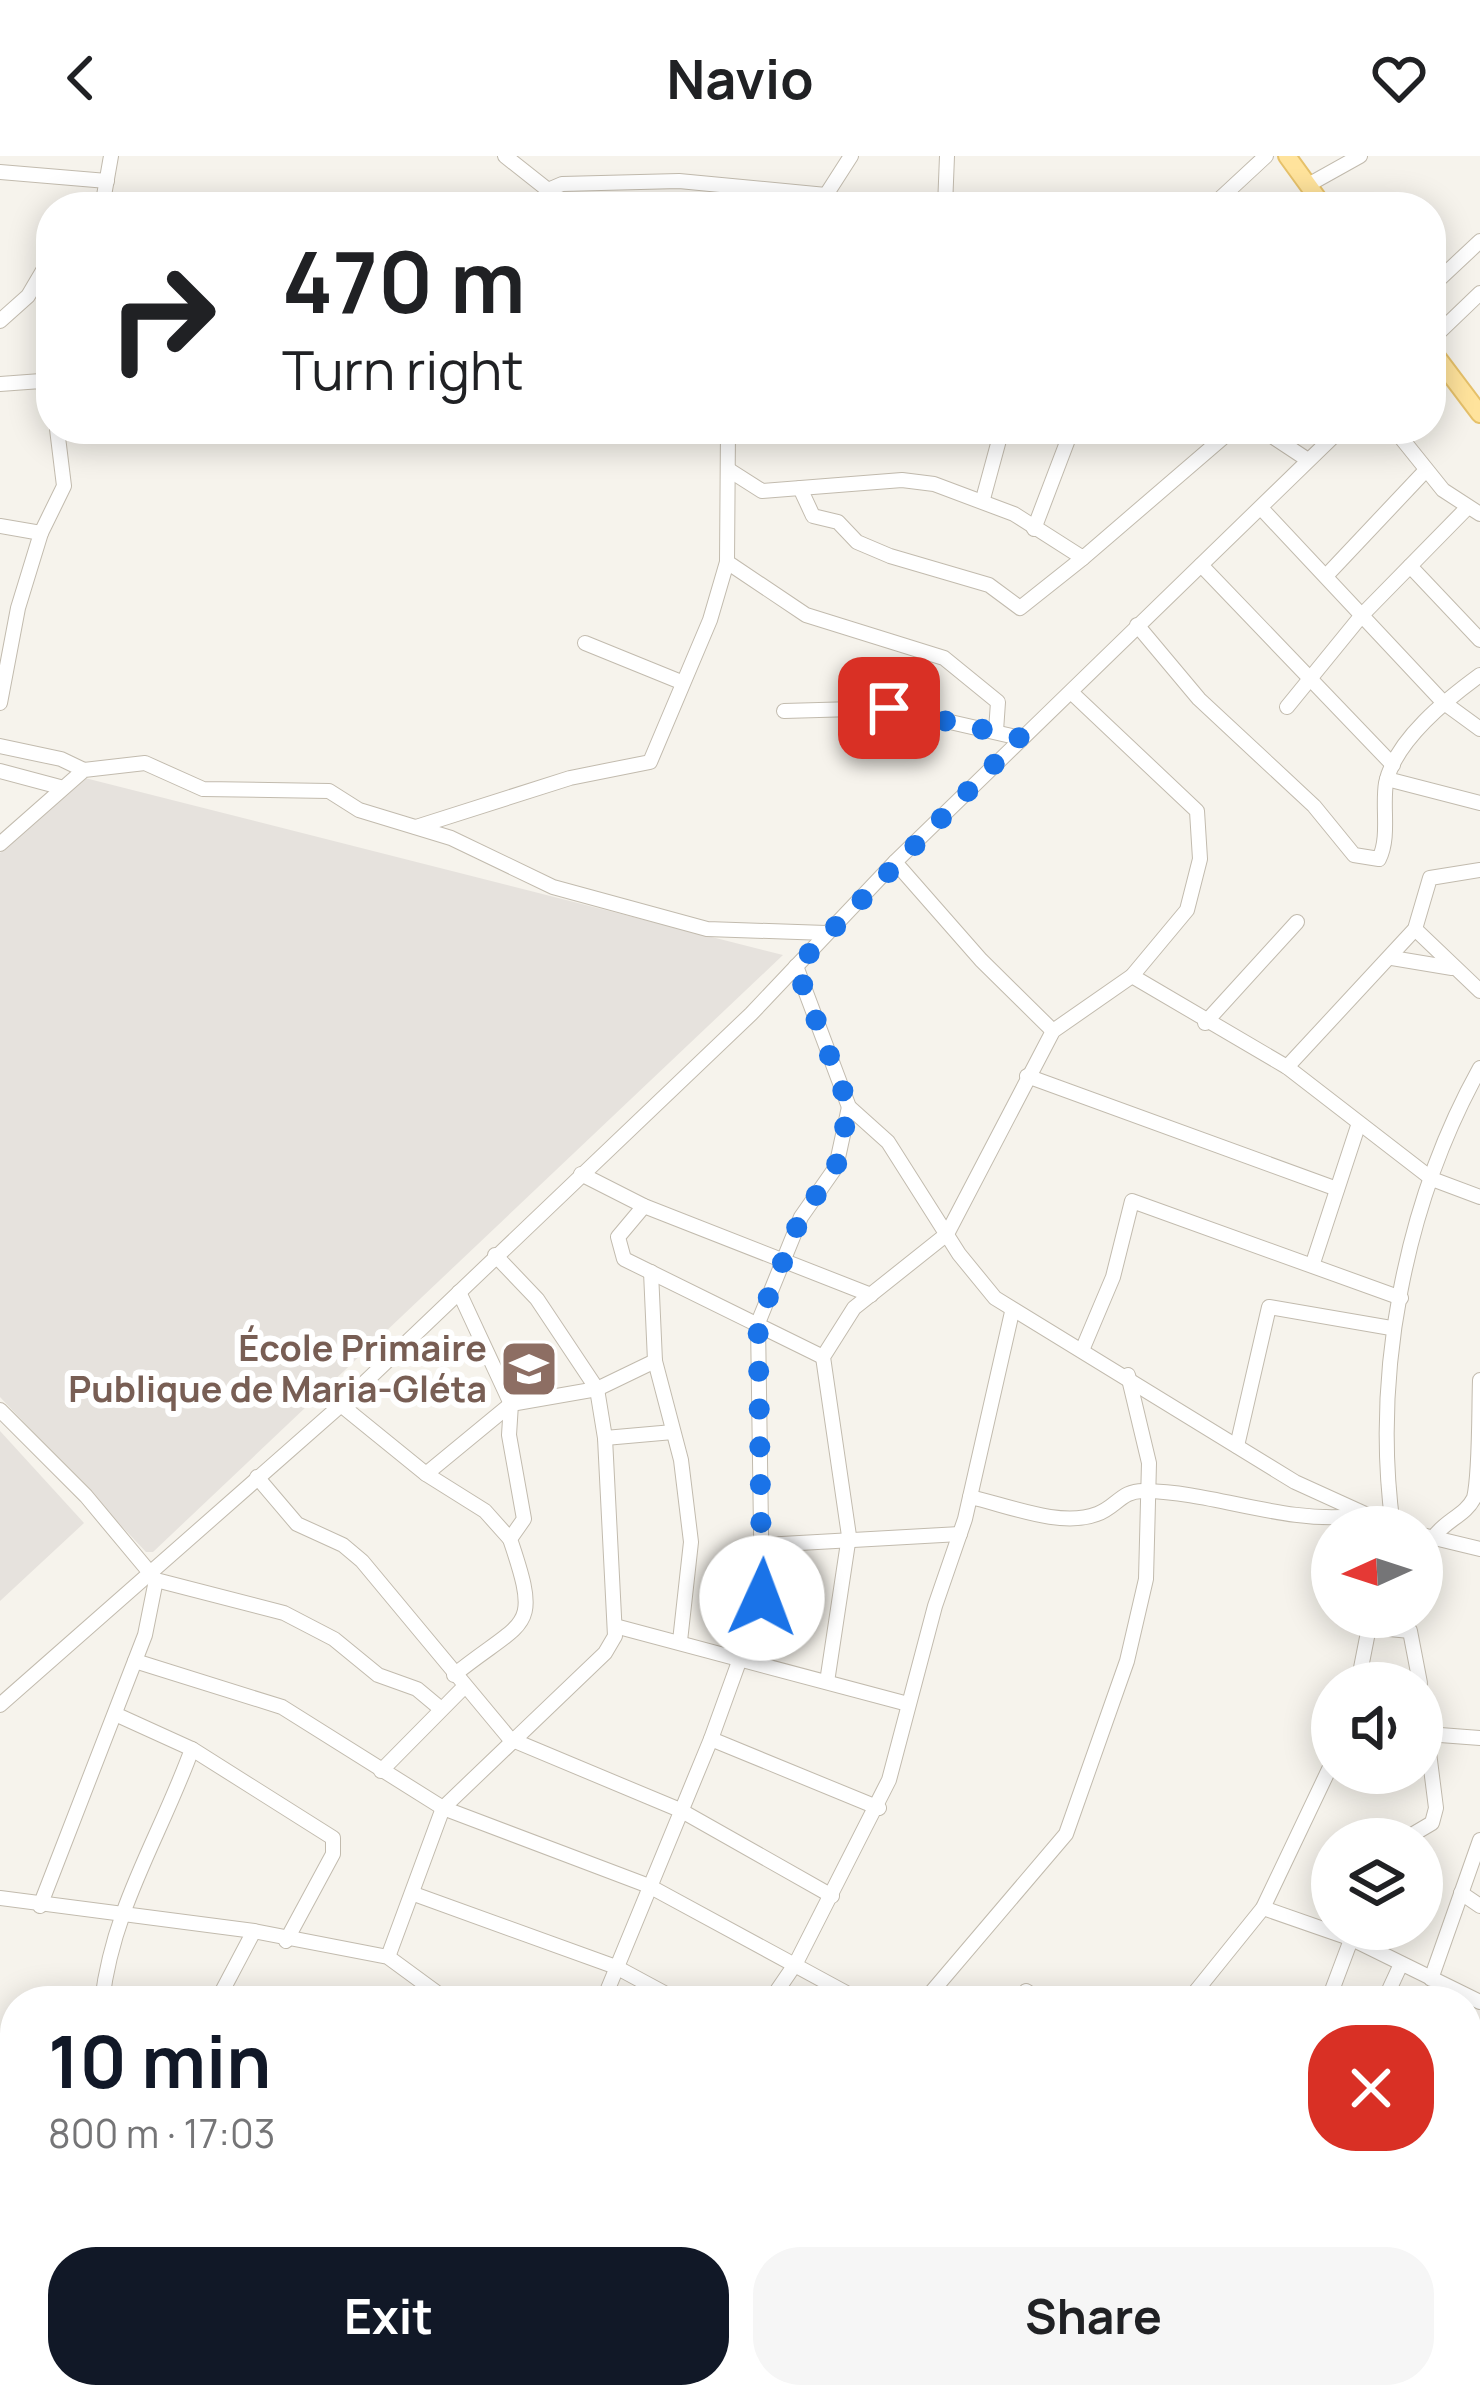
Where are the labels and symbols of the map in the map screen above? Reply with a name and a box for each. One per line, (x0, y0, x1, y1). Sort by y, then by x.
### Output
pin (838, 657, 940, 759)
place label: École Primaire Publique de Maria-Gléta (68, 1323, 487, 1413)
school or university icon: École Primaire Publique de Maria-Gléta (498, 1338, 560, 1400)
north arrow (1311, 1506, 1443, 1638)
position arrow (699, 1535, 825, 1661)

